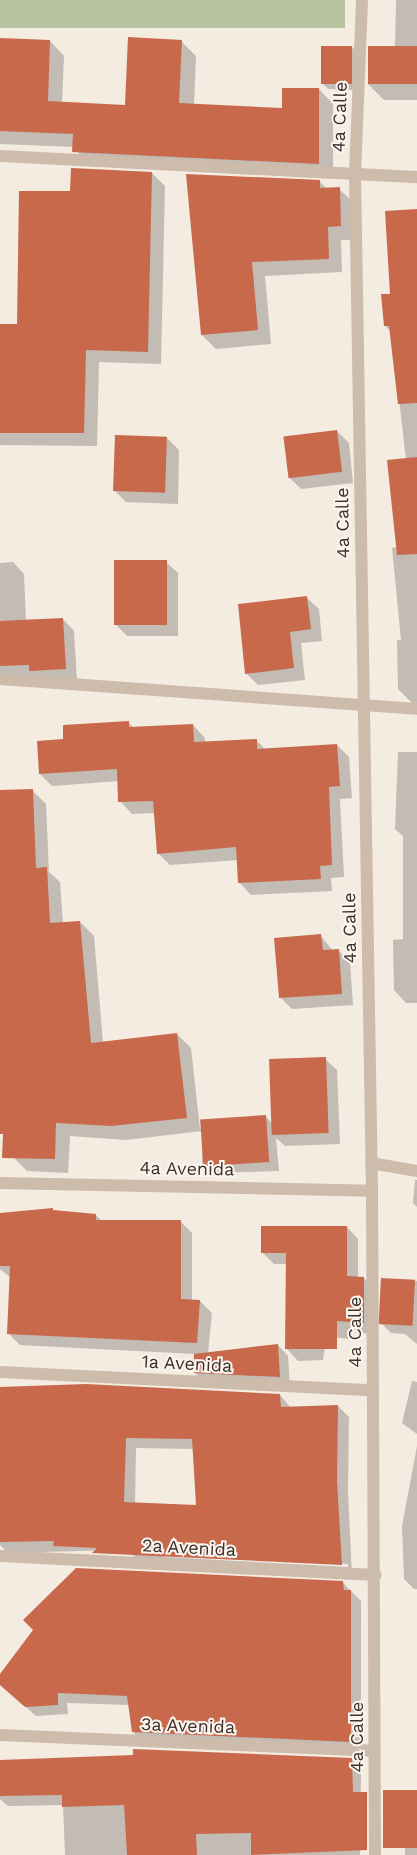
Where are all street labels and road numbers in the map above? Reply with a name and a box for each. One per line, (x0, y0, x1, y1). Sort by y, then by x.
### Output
street label: 4a Calle (328, 81, 352, 153)
street label: 4a Calle (332, 487, 354, 559)
street label: 4a Calle (339, 892, 361, 964)
street label: 4a Avenida (139, 1157, 235, 1181)
street label: 4a Calle (344, 1296, 366, 1368)
street label: 1a Avenida (141, 1351, 233, 1377)
street label: 2a Avenida (141, 1535, 237, 1561)
street label: 4a Calle (346, 1701, 368, 1773)
street label: 3a Avenida (140, 1714, 236, 1738)

